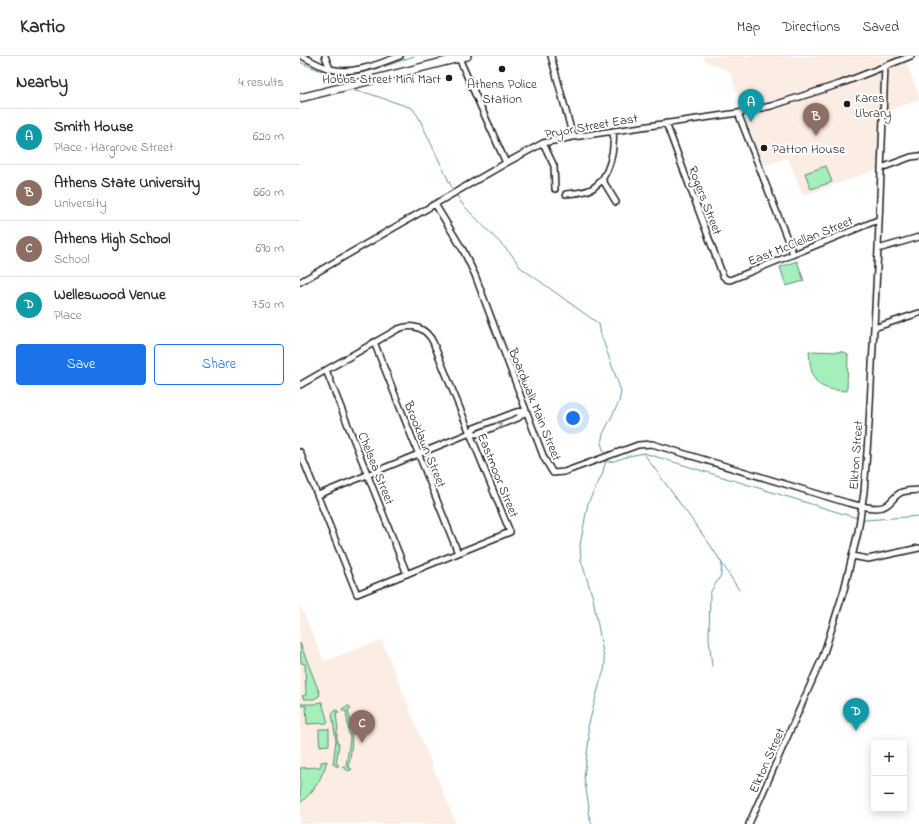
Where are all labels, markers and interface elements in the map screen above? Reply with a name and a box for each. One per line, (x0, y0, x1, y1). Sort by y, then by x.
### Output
text: Kartio (20, 14, 65, 41)
text: Map (737, 17, 760, 38)
text: Directions (782, 17, 840, 38)
text: Saved (862, 17, 899, 38)
marker: Athens Police Station (497, 64, 507, 74)
text: Nearby (16, 70, 68, 95)
place label: Hobbs Street Mini Mart (322, 70, 442, 89)
text: 4 results (238, 73, 284, 92)
marker: Hobbs Street Mini Mart (444, 73, 454, 83)
place label: Athens Police Station (467, 75, 537, 109)
pin: A (738, 89, 764, 122)
place label: Kares Library (855, 89, 891, 124)
marker: Kares Library (842, 99, 852, 109)
pin: B (803, 103, 829, 136)
street label: Pryor Street East (543, 109, 640, 145)
text: Smith House (54, 116, 133, 138)
text: A (25, 127, 33, 146)
text: 620 m (253, 127, 284, 146)
text: Place · Hargrove Street (54, 138, 173, 157)
place label: Patton House (772, 140, 845, 159)
marker: Patton House (759, 143, 769, 153)
street label: Rogers Street (682, 163, 727, 239)
text: Athens State University (54, 172, 200, 194)
text: B (25, 183, 33, 202)
text: 660 m (254, 183, 284, 202)
text: University (54, 194, 107, 213)
street label: East McClellan Street (745, 211, 857, 271)
text: Athens High School (54, 228, 170, 250)
text: C (25, 239, 33, 258)
text: 690 m (255, 239, 284, 258)
text: School (54, 250, 90, 269)
text: Welleswood Venue (54, 284, 166, 306)
text: D (24, 295, 34, 314)
text: 750 m (252, 295, 284, 314)
text: Place (54, 306, 82, 325)
button: Save (16, 344, 146, 385)
button: Share (154, 344, 284, 385)
street label: Boardwalk Main Street (503, 344, 566, 464)
street label: Brooklawn Street (398, 398, 451, 491)
your location (563, 408, 583, 428)
street label: Elkton Street (845, 419, 868, 490)
one-way arrow (496, 422, 503, 430)
street label: Chelsea Street (352, 429, 399, 508)
street label: Eastmoor Street (472, 430, 523, 521)
pin: D (843, 698, 869, 731)
pin: C (349, 710, 375, 743)
street label: Elkton Street (745, 725, 790, 796)
map controls (871, 740, 907, 812)
button: + (871, 740, 907, 776)
button: − (871, 776, 907, 812)

